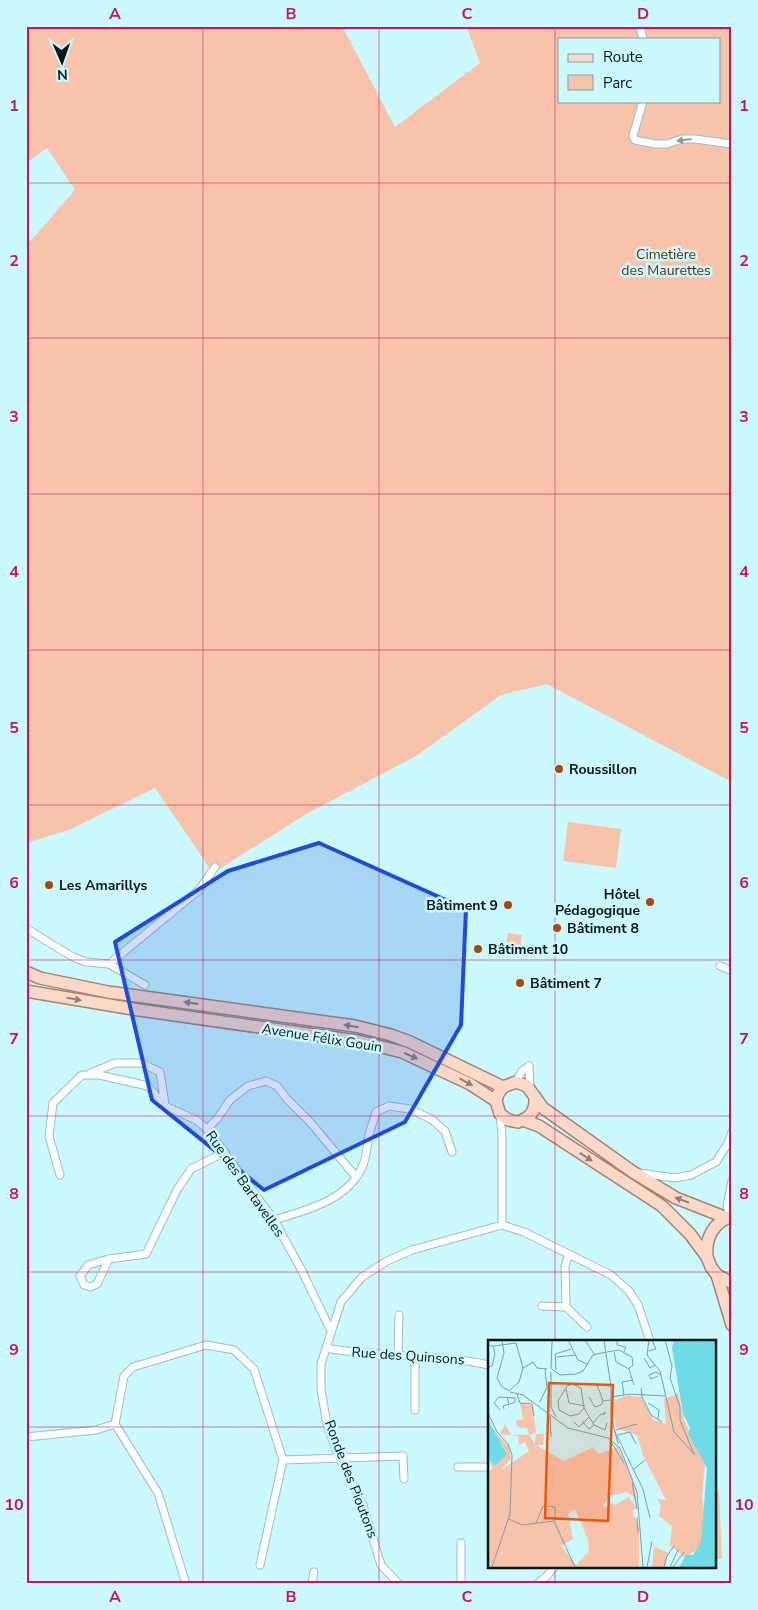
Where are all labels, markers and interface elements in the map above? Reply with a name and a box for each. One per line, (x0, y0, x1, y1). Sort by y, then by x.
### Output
text: A (109, 3, 121, 25)
text: B (285, 3, 297, 25)
text: C (462, 3, 473, 25)
text: D (637, 3, 649, 25)
north arrow (38, 38, 88, 88)
legend (558, 38, 720, 102)
text: Route (603, 47, 643, 67)
text: N (57, 65, 68, 84)
text: Parc (603, 73, 632, 93)
text: 1 (9, 95, 19, 117)
text: 1 (739, 95, 749, 117)
one-way arrow (675, 136, 691, 144)
park label: Cimetière des Maurettes (621, 245, 711, 280)
text: 2 (9, 250, 19, 272)
text: 2 (739, 250, 749, 272)
text: 3 (9, 406, 19, 428)
text: 3 (739, 406, 749, 428)
text: 4 (9, 561, 19, 583)
text: 4 (739, 561, 749, 583)
text: 5 (9, 717, 19, 739)
text: 5 (739, 717, 749, 739)
place label: Roussillon (569, 760, 637, 779)
marker: Roussillon (553, 763, 565, 775)
text: 6 (9, 872, 19, 894)
text: 6 (739, 872, 749, 894)
place label: Les Amarillys (59, 876, 147, 895)
marker: Les Amarillys (43, 879, 55, 891)
place label: Hôtel Pédagogique (555, 885, 641, 920)
place label: Bâtiment 9 (426, 896, 498, 915)
marker: Hôtel Pédagogique (644, 896, 656, 908)
marker: Bâtiment 9 (502, 899, 514, 911)
place label: Bâtiment 8 (567, 919, 639, 938)
marker: Bâtiment 8 (551, 922, 563, 934)
place label: Bâtiment 10 (488, 940, 568, 959)
marker: Bâtiment 10 (472, 943, 484, 955)
place label: Bâtiment 7 (530, 974, 602, 993)
marker: Bâtiment 7 (514, 977, 526, 989)
one-way arrow (67, 996, 83, 1004)
one-way arrow (182, 999, 198, 1007)
street label: Avenue Félix Gouin (261, 1019, 383, 1057)
one-way arrow (343, 1022, 359, 1030)
text: 7 (9, 1028, 19, 1050)
text: 7 (739, 1028, 749, 1050)
one-way arrow (404, 1052, 418, 1060)
one-way arrow (460, 1078, 473, 1087)
street label: Rue des Bartavelles (201, 1127, 289, 1241)
one-way arrow (580, 1152, 593, 1162)
text: 8 (9, 1183, 19, 1205)
text: 8 (739, 1183, 749, 1205)
one-way arrow (674, 1196, 689, 1204)
text: 9 (9, 1339, 19, 1361)
text: 9 (739, 1339, 749, 1361)
inset map (488, 1340, 716, 1568)
street label: Rue des Quinsons (351, 1343, 465, 1369)
street label: Ronde des Pioutons (320, 1417, 382, 1541)
text: 10 (4, 1494, 24, 1516)
text: 10 (734, 1494, 754, 1516)
text: A (109, 1586, 121, 1608)
text: B (285, 1586, 297, 1608)
text: C (462, 1586, 473, 1608)
text: D (637, 1586, 649, 1608)

